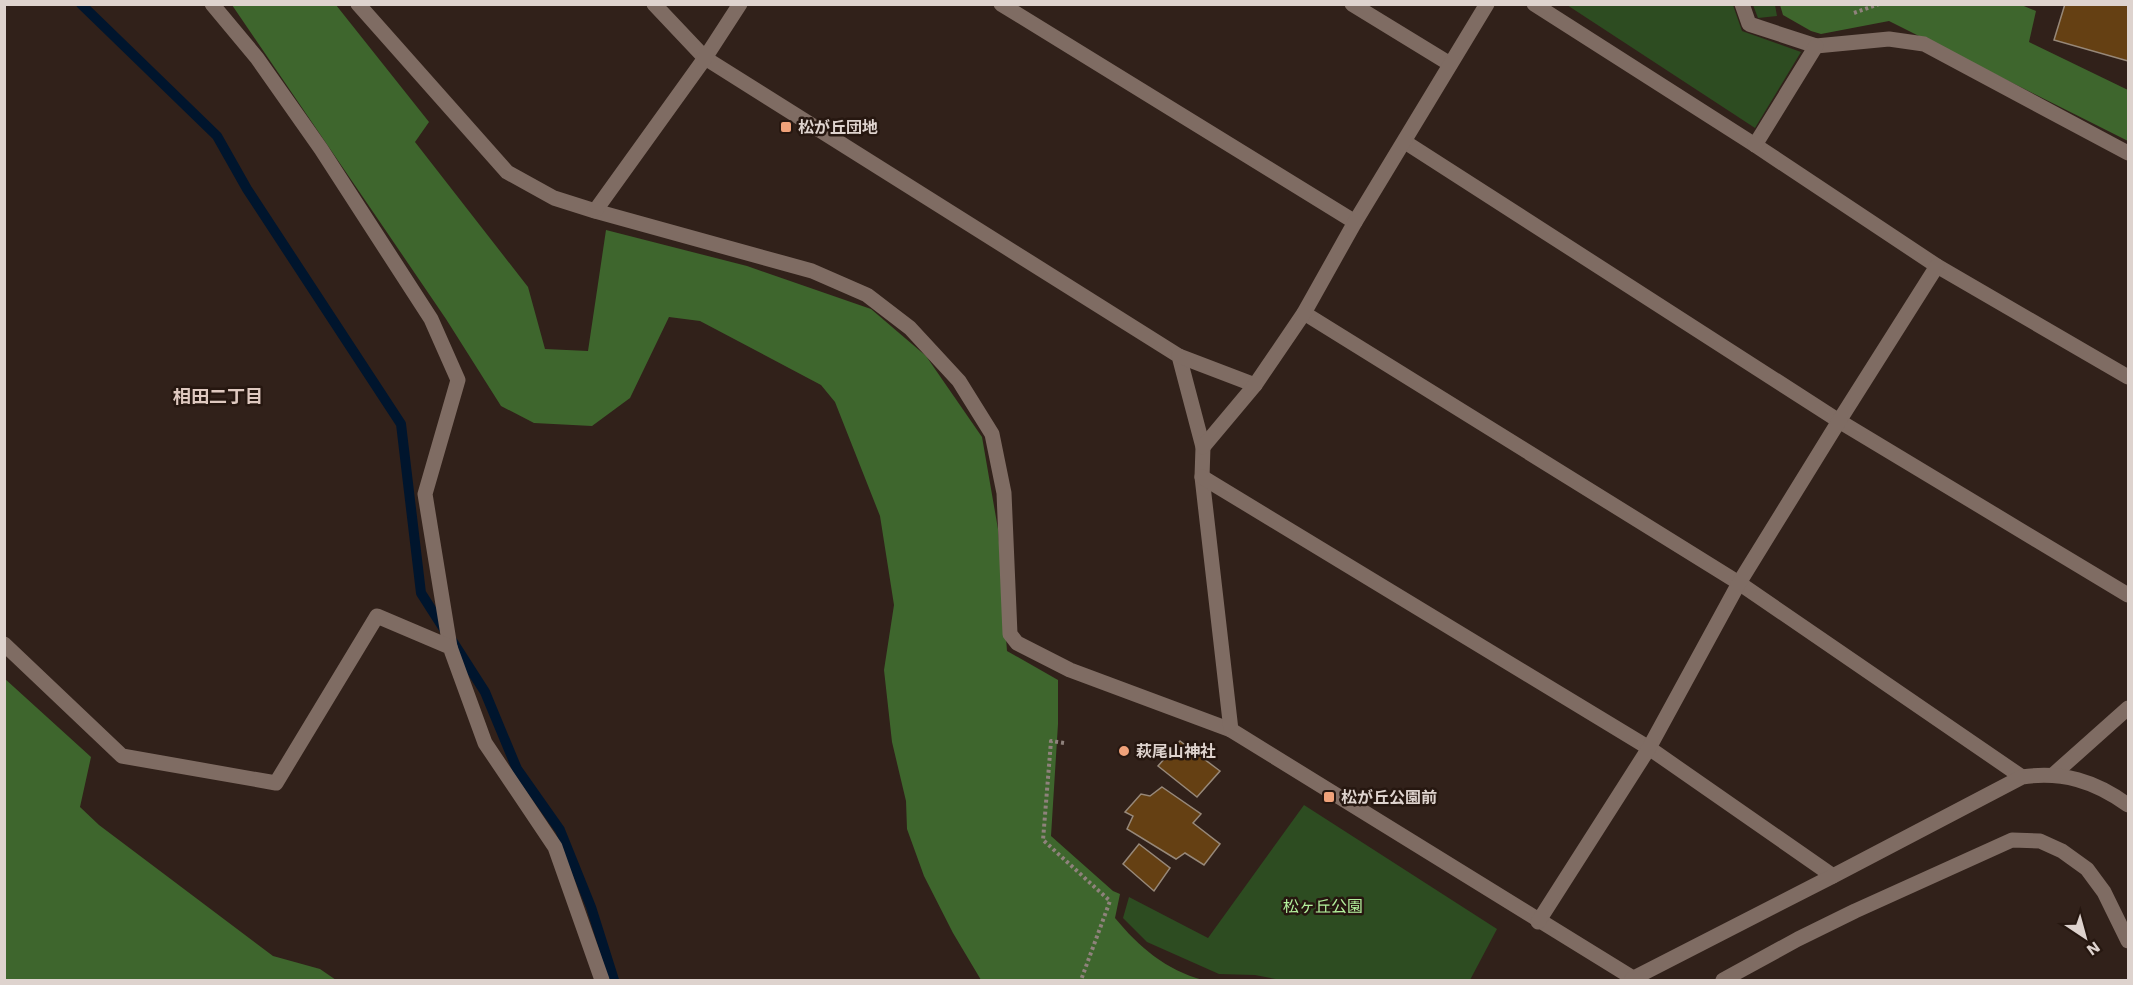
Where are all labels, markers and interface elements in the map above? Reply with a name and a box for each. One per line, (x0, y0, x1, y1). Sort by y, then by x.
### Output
place label: 松が丘団地 (798, 118, 878, 137)
marker: 松が丘団地 (779, 120, 793, 134)
district label: 相田二丁目 (173, 386, 263, 407)
place label: 萩尾山神社 (1136, 742, 1216, 761)
marker: 萩尾山神社 (1117, 744, 1131, 758)
place label: 松が丘公園前 (1341, 788, 1437, 807)
marker: 松が丘公園前 (1322, 790, 1336, 804)
park label: 松ヶ丘公園 (1283, 897, 1363, 916)
north arrow (2055, 907, 2115, 967)
text: N (2083, 938, 2104, 960)

